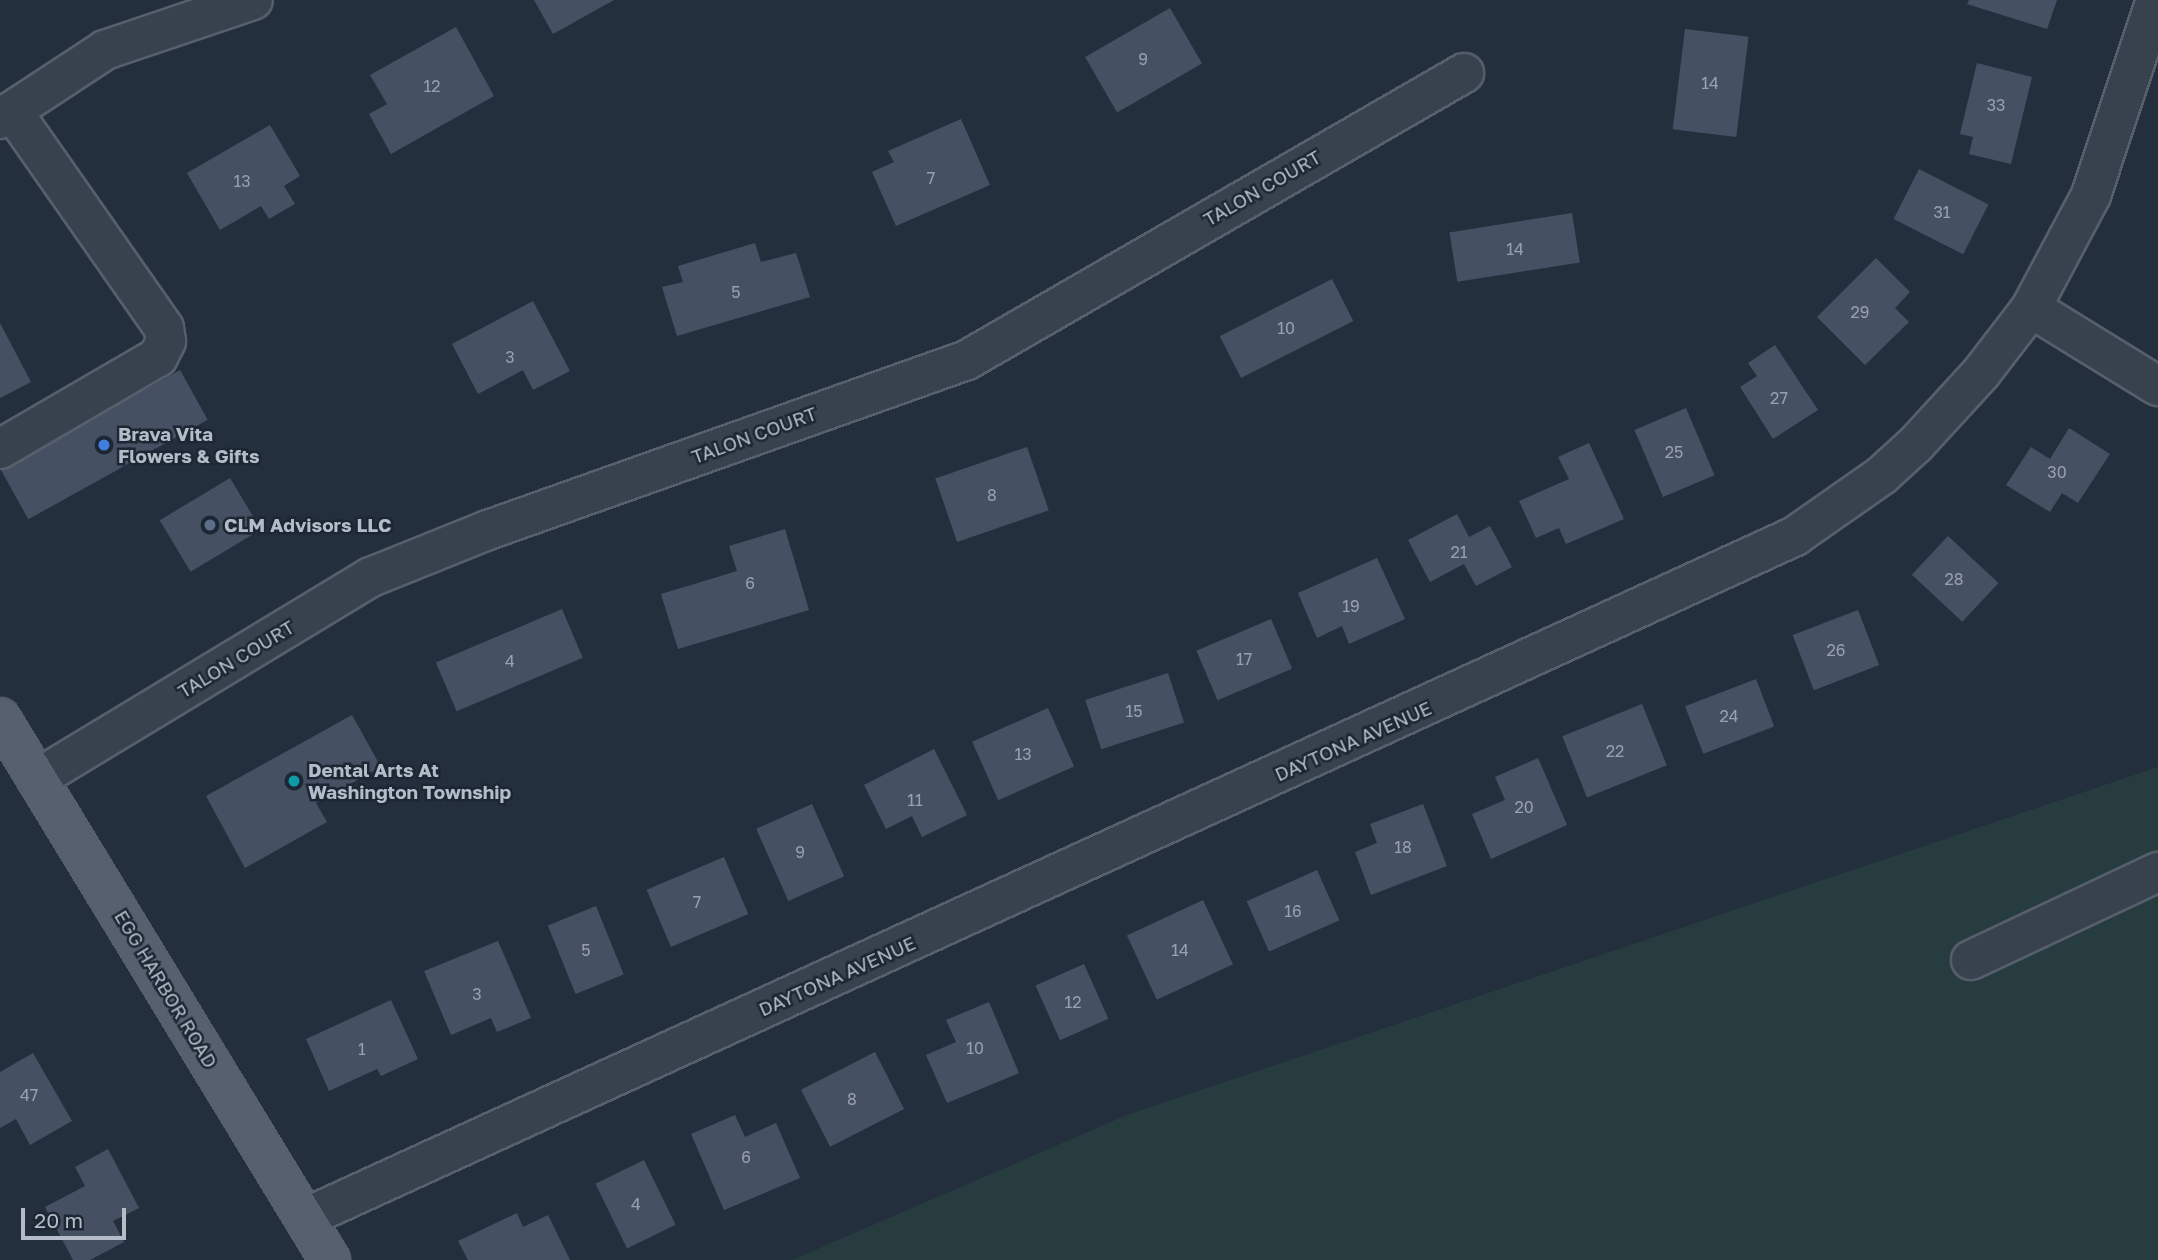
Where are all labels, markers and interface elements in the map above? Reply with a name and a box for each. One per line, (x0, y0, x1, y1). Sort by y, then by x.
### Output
house number: 9 (1138, 49, 1148, 69)
house number: 14 (1701, 73, 1719, 93)
house number: 12 (423, 76, 441, 96)
house number: 33 (1987, 95, 2005, 115)
street label: TALON COURT (1199, 145, 1325, 231)
house number: 7 (927, 168, 935, 188)
house number: 13 (233, 171, 251, 191)
house number: 31 (1933, 202, 1951, 222)
house number: 14 (1506, 239, 1524, 259)
house number: 5 (731, 282, 741, 302)
house number: 29 (1851, 302, 1869, 322)
house number: 10 (1277, 318, 1295, 338)
house number: 3 (505, 347, 515, 367)
house number: 27 (1770, 388, 1788, 408)
street label: TALON COURT (688, 402, 820, 468)
place label: Brava Vita Flowers & Gifts (118, 423, 260, 467)
marker: Brava Vita Flowers & Gifts (96, 437, 112, 453)
house number: 25 (1665, 442, 1683, 462)
house number: 30 (2047, 462, 2067, 482)
house number: 8 (987, 485, 997, 505)
place label: CLM Advisors LLC (224, 514, 391, 536)
marker: CLM Advisors LLC (202, 517, 218, 533)
house number: 21 (1450, 542, 1468, 562)
house number: 28 (1944, 569, 1964, 589)
house number: 6 (745, 573, 755, 593)
house number: 19 (1342, 596, 1360, 616)
street label: TALON COURT (174, 615, 298, 703)
house number: 26 (1827, 640, 1845, 660)
house number: 17 (1236, 649, 1252, 669)
house number: 4 (505, 651, 515, 671)
street label: DAYTONA AVENUE (1271, 696, 1435, 786)
house number: 15 (1125, 701, 1143, 721)
house number: 24 (1719, 706, 1739, 726)
house number: 22 (1606, 741, 1624, 761)
house number: 13 (1014, 744, 1032, 764)
place label: Dental Arts At Washington Township (308, 759, 511, 803)
marker: Dental Arts At Washington Township (286, 773, 302, 789)
house number: 11 (907, 790, 923, 810)
house number: 20 (1514, 797, 1534, 817)
house number: 18 (1394, 837, 1412, 857)
house number: 9 (795, 842, 805, 862)
house number: 7 (693, 892, 701, 912)
house number: 16 (1284, 901, 1302, 921)
street label: EGG HARBOR ROAD (110, 906, 222, 1072)
street label: DAYTONA AVENUE (755, 931, 919, 1021)
house number: 5 (581, 940, 591, 960)
house number: 14 (1171, 940, 1189, 960)
house number: 3 (472, 984, 482, 1004)
house number: 12 (1064, 992, 1082, 1012)
house number: 10 (966, 1038, 984, 1058)
house number: 1 (358, 1039, 366, 1059)
house number: 47 (20, 1085, 38, 1105)
house number: 8 (847, 1089, 857, 1109)
house number: 6 (741, 1147, 751, 1167)
scale bar (24, 1194, 130, 1238)
house number: 4 (631, 1194, 641, 1214)
text: 20 m (34, 1207, 83, 1233)

